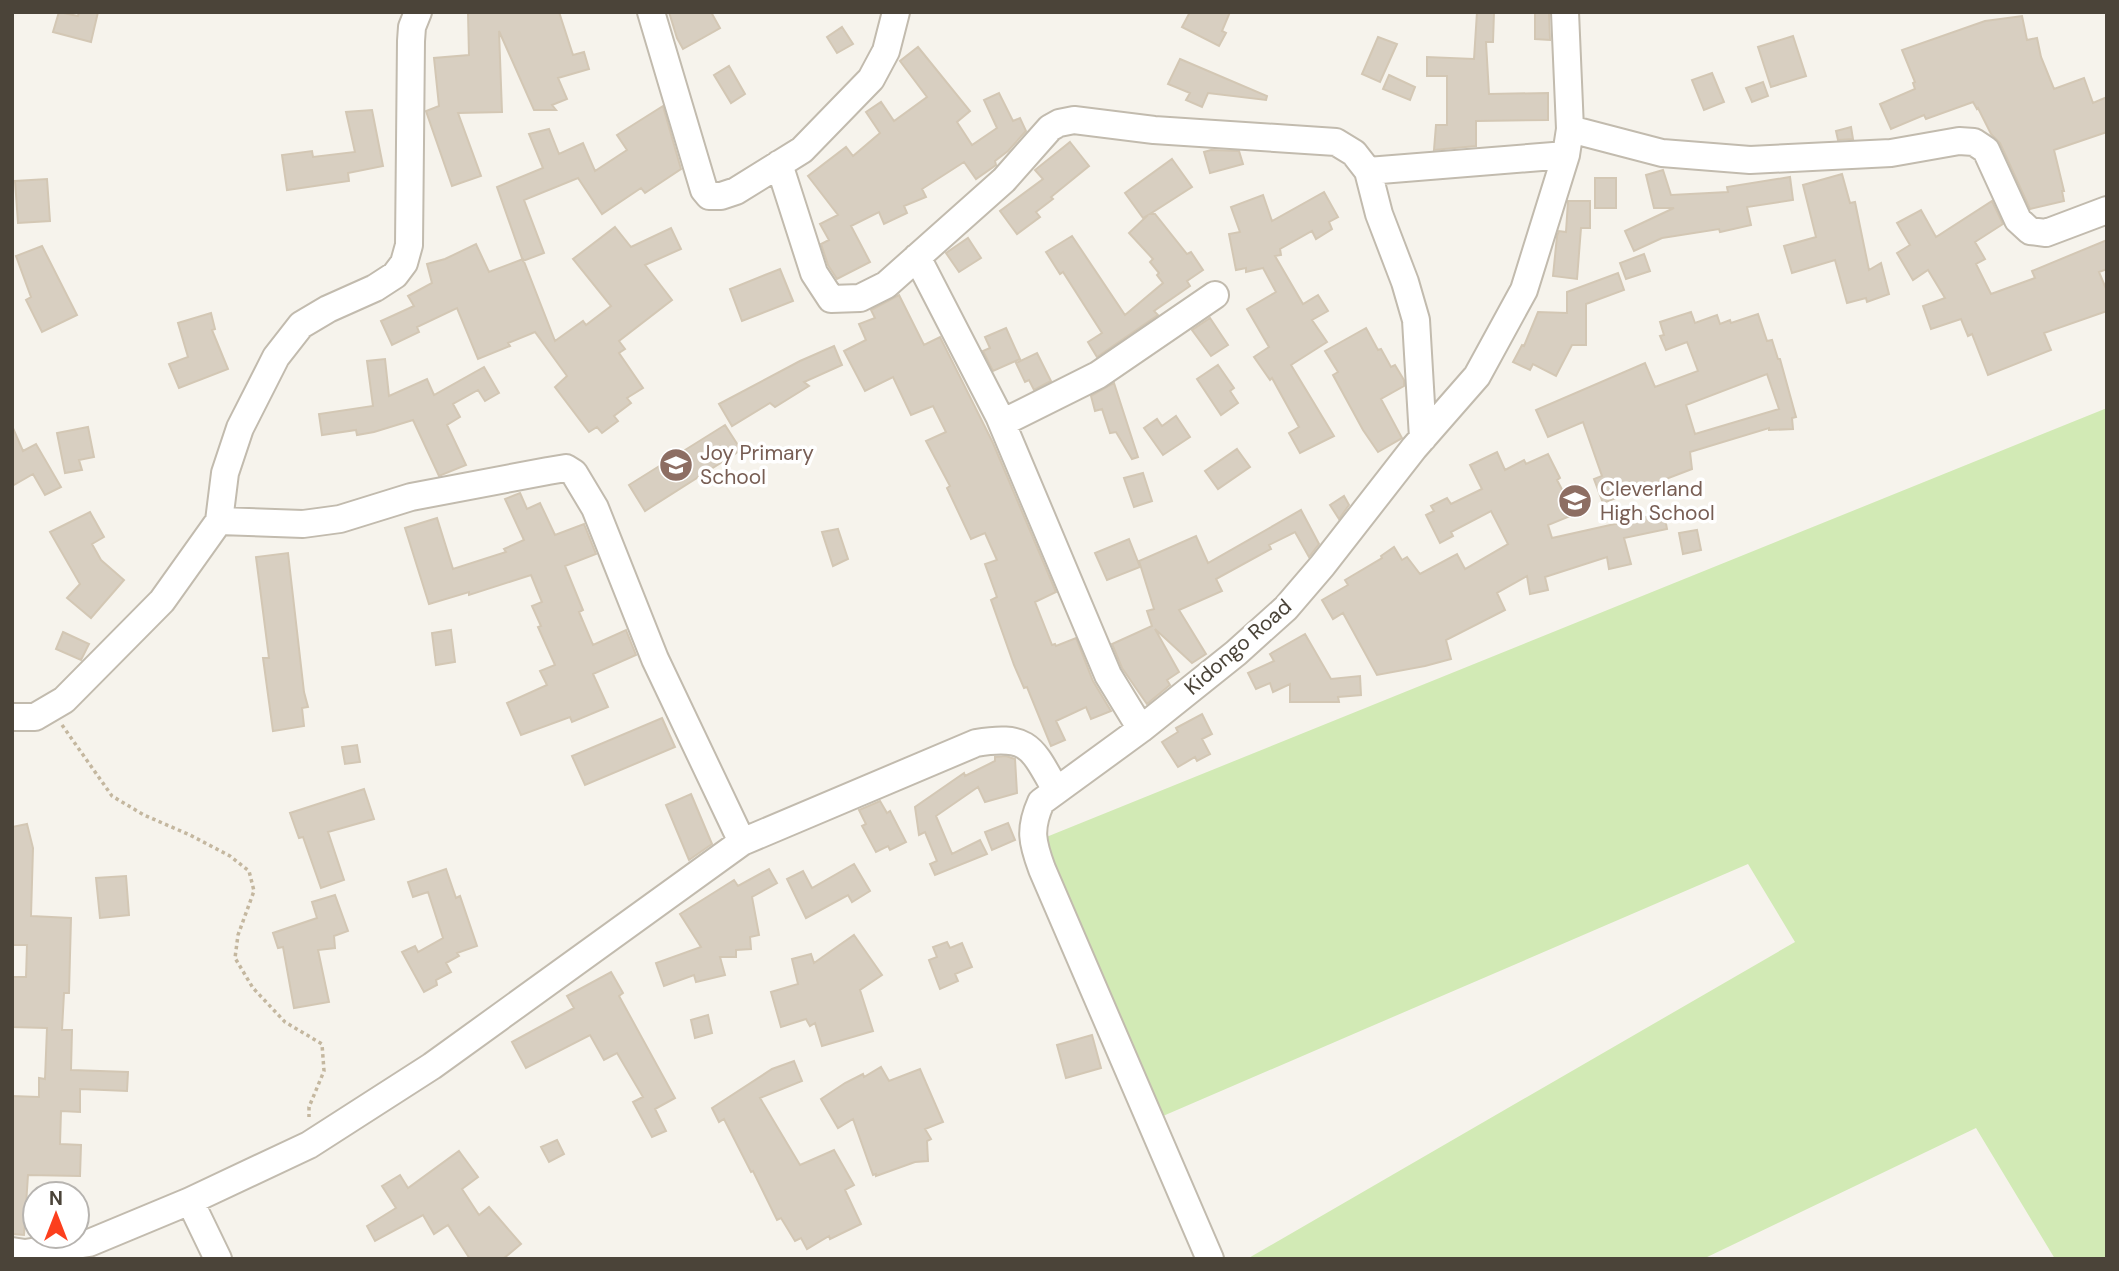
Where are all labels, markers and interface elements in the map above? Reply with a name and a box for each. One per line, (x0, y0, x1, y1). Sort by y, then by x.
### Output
place label: Joy Primary School (700, 439, 814, 491)
school or university icon: Joy Primary School (657, 446, 695, 484)
place label: Cleverland High School (1600, 475, 1715, 527)
school or university icon: Cleverland High School (1556, 482, 1594, 520)
street label: Kidongo Road (1179, 593, 1297, 701)
north arrow (21, 1180, 91, 1250)
text: N (49, 1186, 63, 1211)

